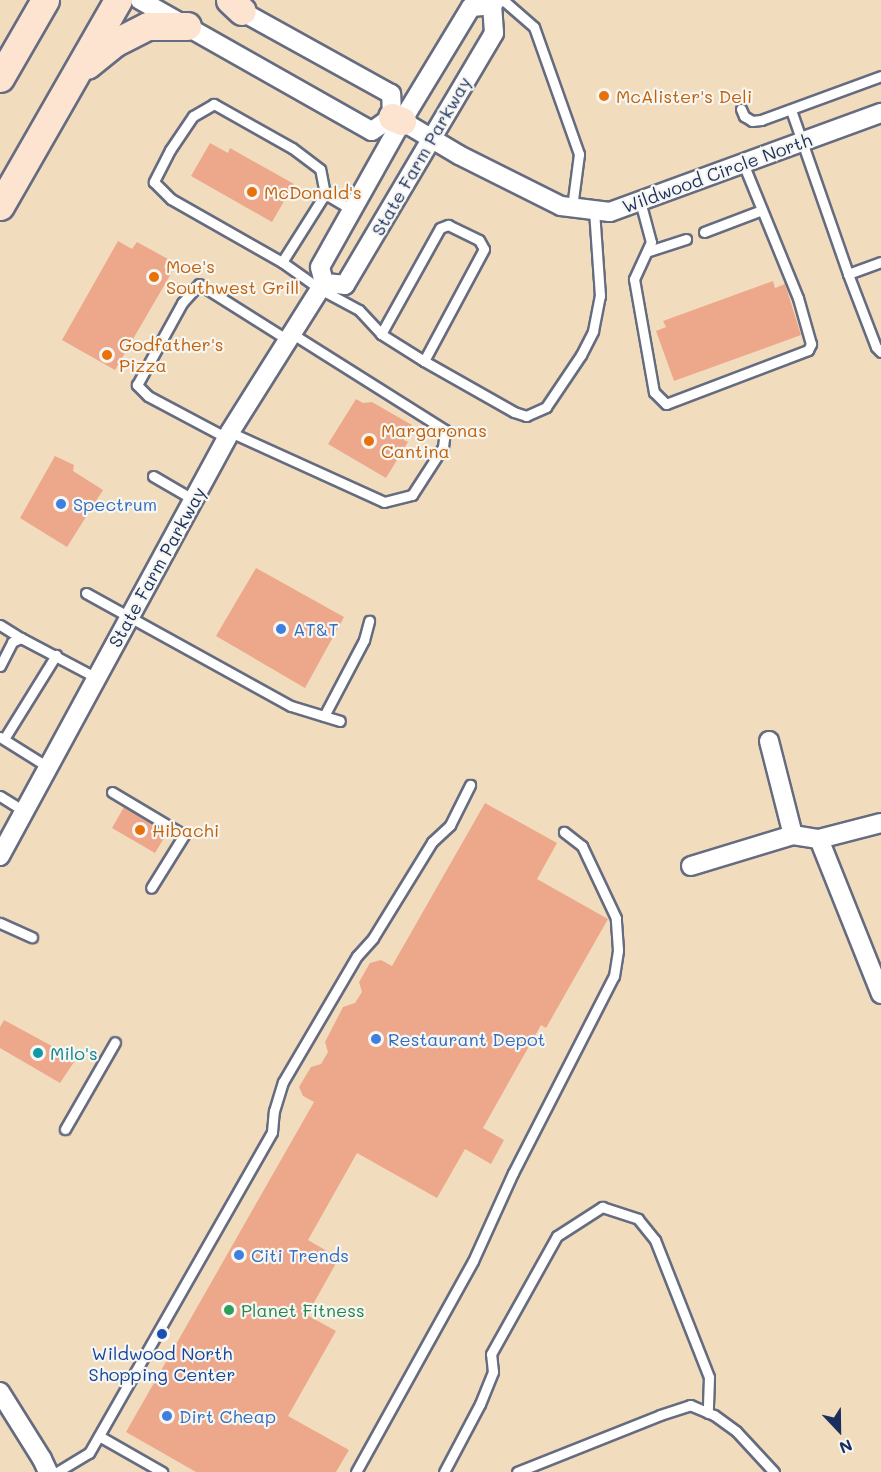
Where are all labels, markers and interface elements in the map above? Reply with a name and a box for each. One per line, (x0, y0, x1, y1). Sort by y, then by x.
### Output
street label: State Farm Parkway (367, 73, 475, 239)
place label: McAlister's Deli (616, 85, 752, 107)
marker: McAlister's Deli (597, 89, 611, 103)
street label: Wildwood Circle North (619, 129, 815, 217)
place label: McDonald's (264, 181, 362, 203)
marker: McDonald's (245, 185, 259, 199)
place label: Moe's Southwest Grill (166, 256, 299, 298)
marker: Moe's Southwest Grill (147, 270, 161, 284)
place label: Godfather's Pizza (119, 334, 224, 376)
marker: Godfather's Pizza (100, 348, 114, 362)
place label: Margaronas Cantina (381, 420, 487, 462)
marker: Margaronas Cantina (362, 434, 376, 448)
street label: State Farm Parkway (104, 483, 210, 651)
place label: Spectrum (73, 493, 157, 515)
marker: Spectrum (54, 497, 68, 511)
place label: AT&T (293, 618, 339, 640)
marker: AT&T (274, 622, 288, 636)
place label: Hibachi (152, 819, 219, 841)
marker: Hibachi (133, 823, 147, 837)
place label: Restaurant Depot (388, 1028, 546, 1050)
marker: Restaurant Depot (369, 1032, 383, 1046)
place label: Milo's (50, 1042, 98, 1064)
marker: Milo's (31, 1046, 45, 1060)
place label: Citi Trends (251, 1244, 349, 1266)
marker: Citi Trends (232, 1248, 246, 1262)
place label: Planet Fitness (241, 1299, 365, 1321)
marker: Planet Fitness (222, 1303, 236, 1317)
marker: Wildwood North Shopping Center (155, 1327, 169, 1341)
place label: Wildwood North Shopping Center (89, 1343, 235, 1386)
north arrow (809, 1400, 869, 1460)
place label: Dirt Cheap (179, 1405, 276, 1427)
marker: Dirt Cheap (160, 1409, 174, 1423)
text: N (836, 1435, 855, 1459)

